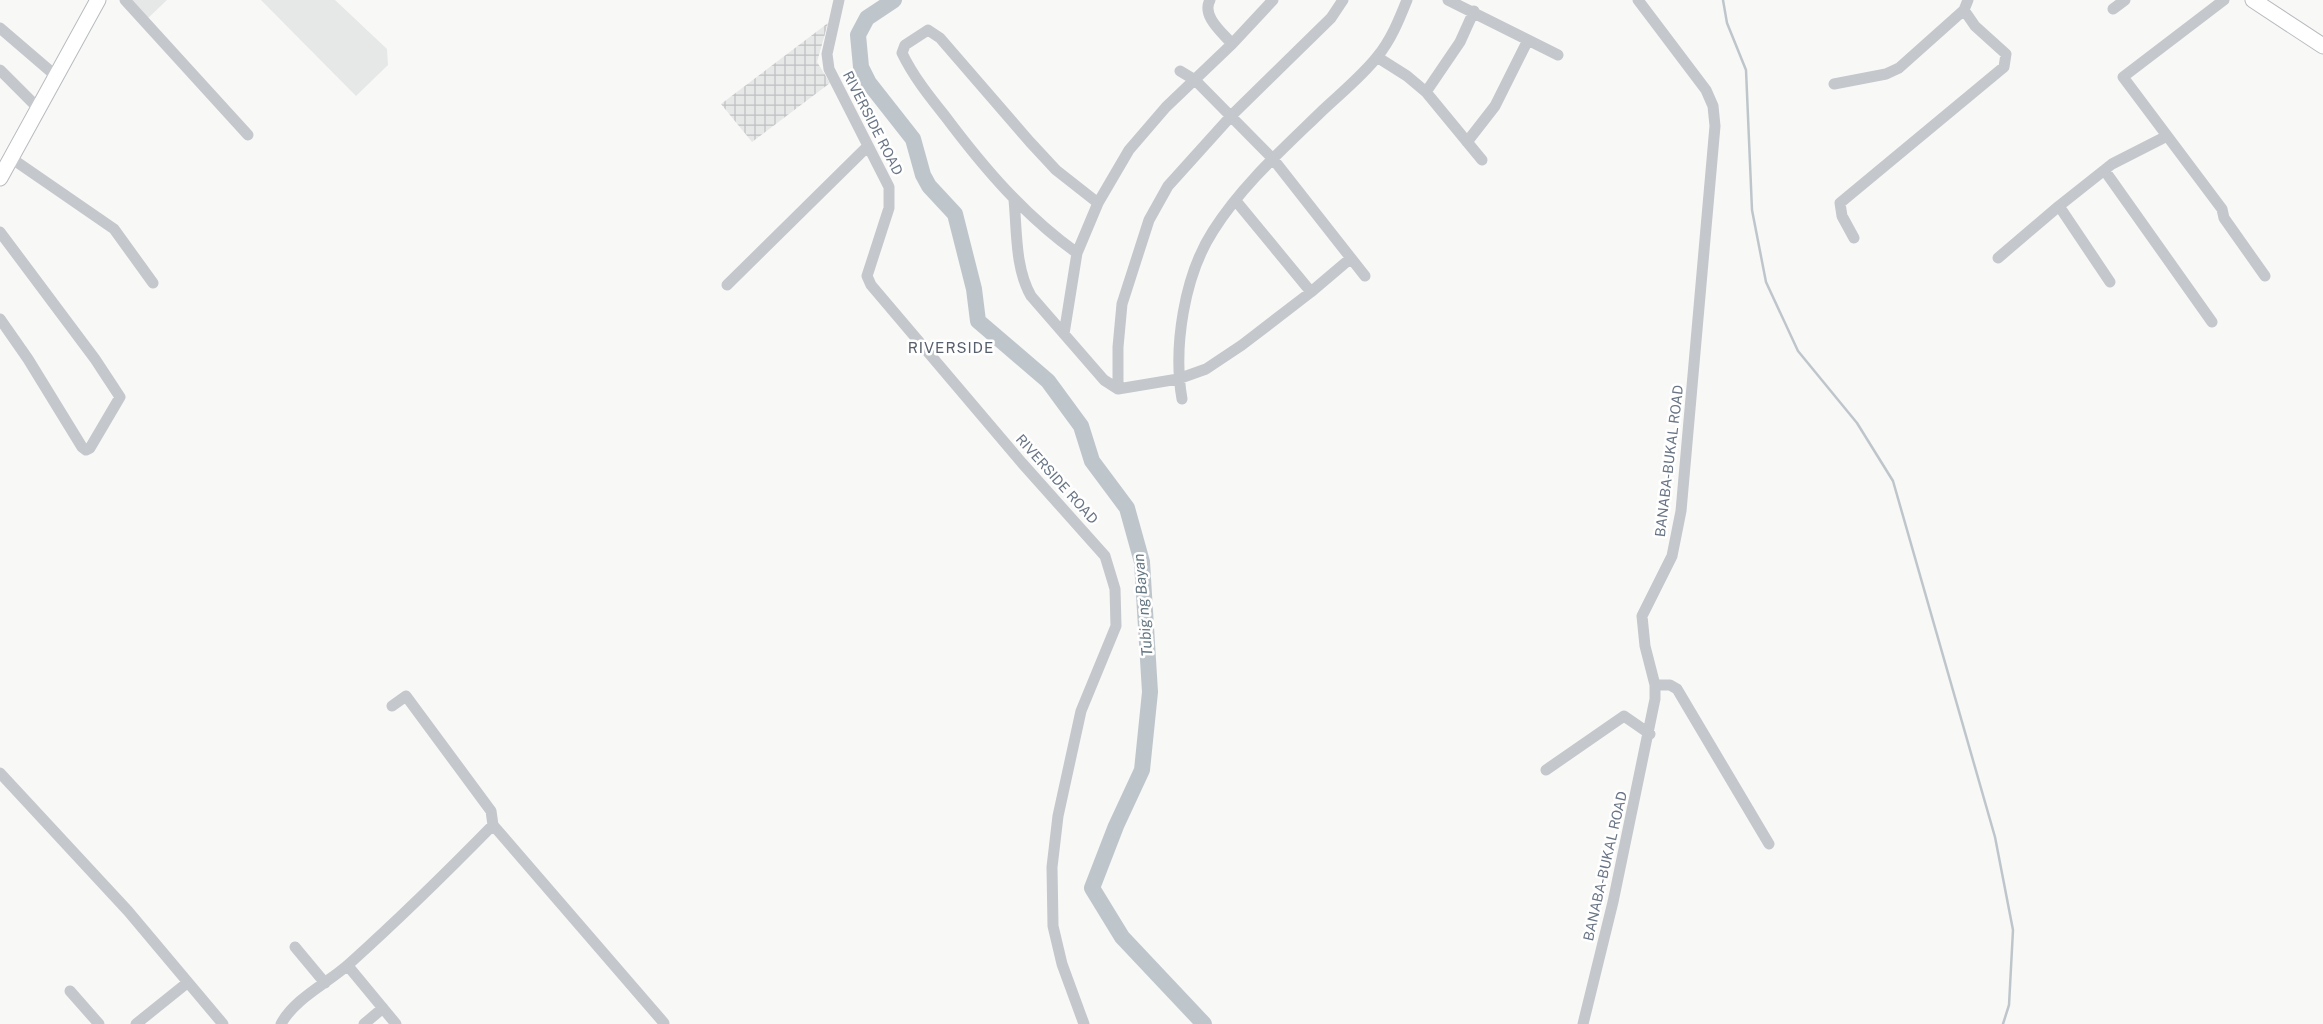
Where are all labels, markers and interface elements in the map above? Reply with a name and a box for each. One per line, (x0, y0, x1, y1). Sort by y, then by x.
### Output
street label: RIVERSIDE ROAD (840, 68, 906, 178)
district label: RIVERSIDE (908, 339, 994, 356)
street label: BANABA-BUKAL ROAD (1652, 384, 1686, 538)
street label: RIVERSIDE ROAD (1013, 431, 1101, 527)
water label: Tubig ng Bayan (1130, 553, 1155, 657)
street label: BANABA-BUKAL ROAD (1580, 790, 1630, 942)

